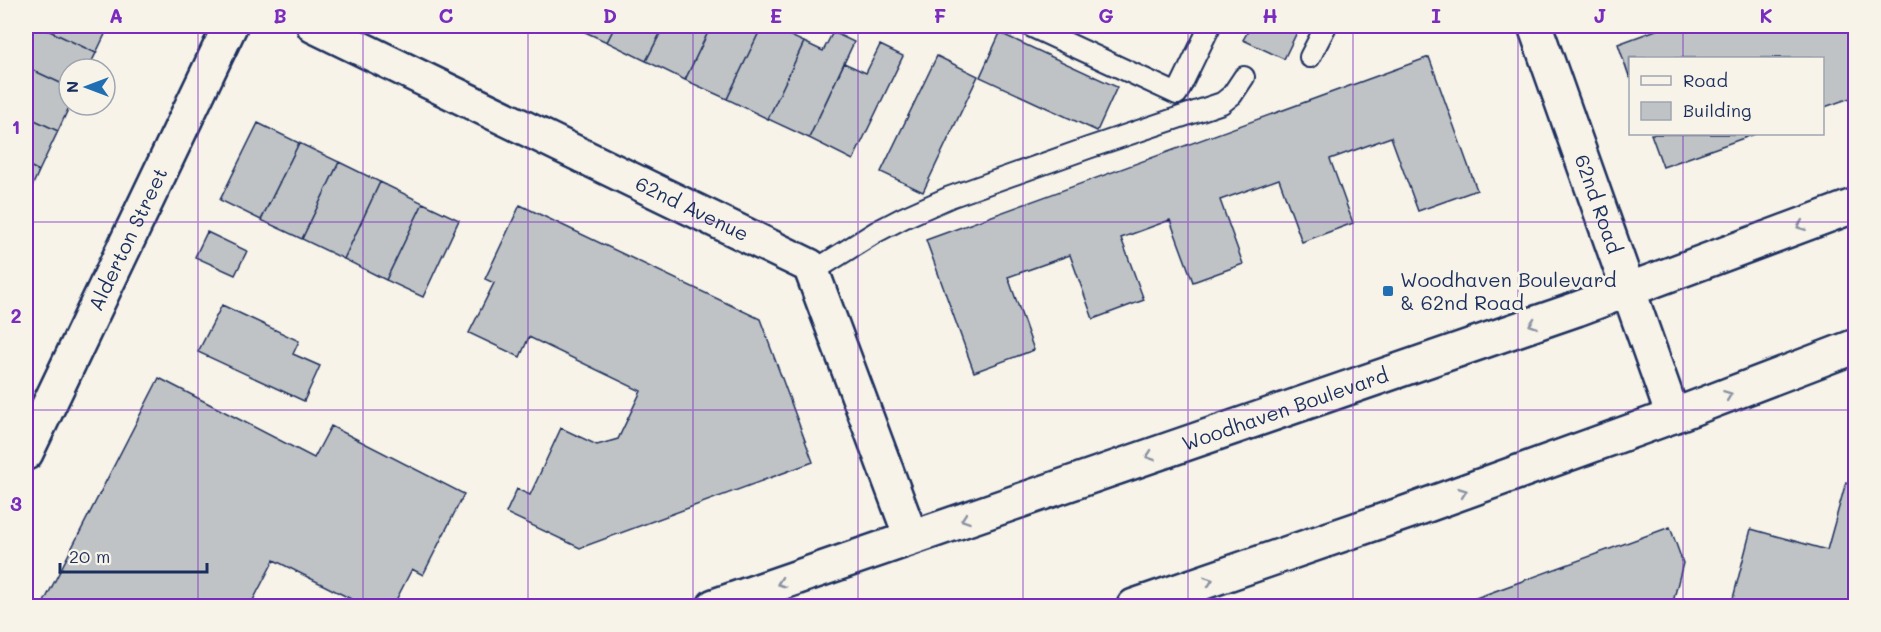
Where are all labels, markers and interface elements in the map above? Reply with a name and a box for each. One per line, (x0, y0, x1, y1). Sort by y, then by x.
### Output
text: A (109, 2, 123, 28)
text: B (273, 2, 287, 28)
text: C (439, 2, 454, 28)
text: D (603, 2, 617, 28)
text: E (770, 2, 782, 28)
text: F (934, 2, 947, 28)
text: G (1098, 2, 1114, 28)
text: H (1262, 2, 1278, 28)
text: I (1431, 2, 1441, 28)
text: J (1593, 2, 1607, 28)
text: K (1759, 2, 1773, 28)
north arrow (57, 57, 117, 117)
legend (1629, 57, 1824, 135)
text: Road (1683, 68, 1728, 92)
text: N (61, 81, 82, 93)
text: Building (1683, 98, 1751, 122)
text: 1 (12, 113, 20, 139)
street label: 62nd Road (1570, 151, 1628, 257)
street label: Alderton Street (82, 163, 173, 315)
street label: 62nd Avenue (632, 170, 753, 246)
one-way arrow (1796, 218, 1807, 231)
place label: Woodhaven Boulevard & 62nd Road (1400, 266, 1617, 315)
marker: Woodhaven Boulevard & 62nd Road (1381, 284, 1395, 298)
text: 2 (10, 302, 22, 328)
one-way arrow (1528, 317, 1539, 330)
street label: Woodhaven Boulevard (1178, 361, 1391, 456)
one-way arrow (1722, 389, 1733, 402)
one-way arrow (1145, 448, 1155, 461)
one-way arrow (1457, 487, 1468, 500)
text: 3 (10, 490, 22, 516)
one-way arrow (960, 511, 971, 524)
scale bar (60, 536, 207, 574)
text: 20 m (69, 544, 110, 568)
one-way arrow (1203, 575, 1214, 588)
one-way arrow (776, 576, 787, 589)

